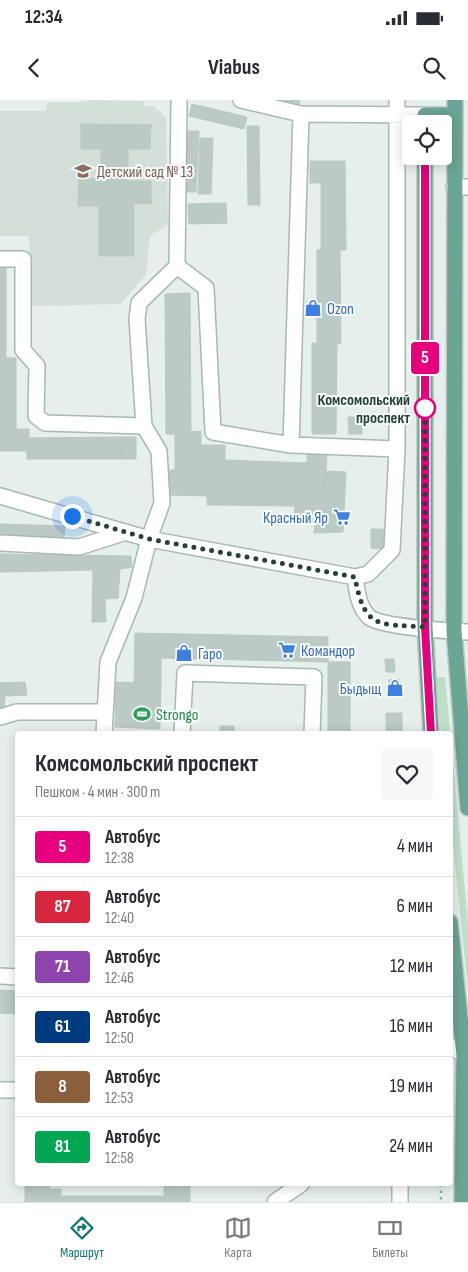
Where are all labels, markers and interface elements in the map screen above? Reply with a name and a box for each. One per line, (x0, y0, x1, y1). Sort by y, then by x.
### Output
text: 12:34 (25, 6, 63, 29)
icon: back (20, 54, 48, 82)
text: Viabus (208, 54, 260, 81)
icon: search (420, 54, 448, 82)
map controls (402, 115, 452, 165)
button: locate (402, 115, 452, 165)
school or university icon: Детский сад № 13 (73, 161, 93, 181)
place label: Детский сад № 13 (97, 163, 193, 182)
shop icon: Ozon (303, 298, 323, 318)
place label: Ozon (327, 300, 354, 319)
line badge: 5 (409, 342, 441, 374)
text: 5 (421, 347, 429, 368)
place label: Комсомольский проспект (317, 391, 410, 428)
marker: Комсомольский проспект (414, 397, 436, 419)
your location (60, 504, 85, 529)
supermarket icon: Красный Яр (332, 507, 352, 527)
place label: Красный Яр (263, 509, 328, 528)
supermarket icon: Командор (277, 640, 297, 660)
place label: Командор (301, 642, 355, 661)
shop icon: Гаро (174, 643, 194, 663)
place label: Гаро (198, 645, 222, 664)
shop icon: Быдыщ (385, 678, 405, 698)
place label: Быдыщ (340, 680, 381, 699)
sports icon: Strongo (132, 704, 152, 724)
place label: Strongo (156, 706, 199, 725)
button: heart (381, 748, 433, 800)
text: Комсомольский проспект (35, 749, 258, 778)
text: Пешком · 4 мин · 300 m (35, 783, 160, 802)
text: Автобус (105, 826, 161, 849)
text: 4 мин (397, 835, 433, 858)
text: 5 (59, 836, 66, 857)
text: 12:38 (105, 849, 134, 868)
text: Автобус (105, 886, 161, 909)
text: 6 мин (397, 895, 433, 918)
text: 87 (54, 896, 71, 917)
text: 12:40 (105, 909, 134, 928)
text: Автобус (105, 946, 161, 969)
text: 12 мин (390, 955, 433, 978)
text: 71 (55, 956, 70, 977)
text: 12:46 (105, 969, 134, 988)
text: Автобус (105, 1006, 161, 1029)
text: 16 мин (390, 1015, 433, 1038)
text: 61 (55, 1016, 70, 1037)
text: 12:50 (105, 1029, 134, 1048)
text: Автобус (105, 1066, 161, 1089)
text: 19 мин (390, 1075, 433, 1098)
text: 8 (58, 1076, 67, 1097)
text: 12:53 (105, 1089, 134, 1108)
text: Автобус (105, 1126, 161, 1149)
text: 24 мин (389, 1135, 433, 1158)
text: 81 (55, 1136, 70, 1157)
text: 12:58 (105, 1149, 134, 1168)
tab: Маршрут (60, 1214, 104, 1261)
tab: Карта (224, 1214, 252, 1261)
tab: Билеты (372, 1214, 408, 1261)

